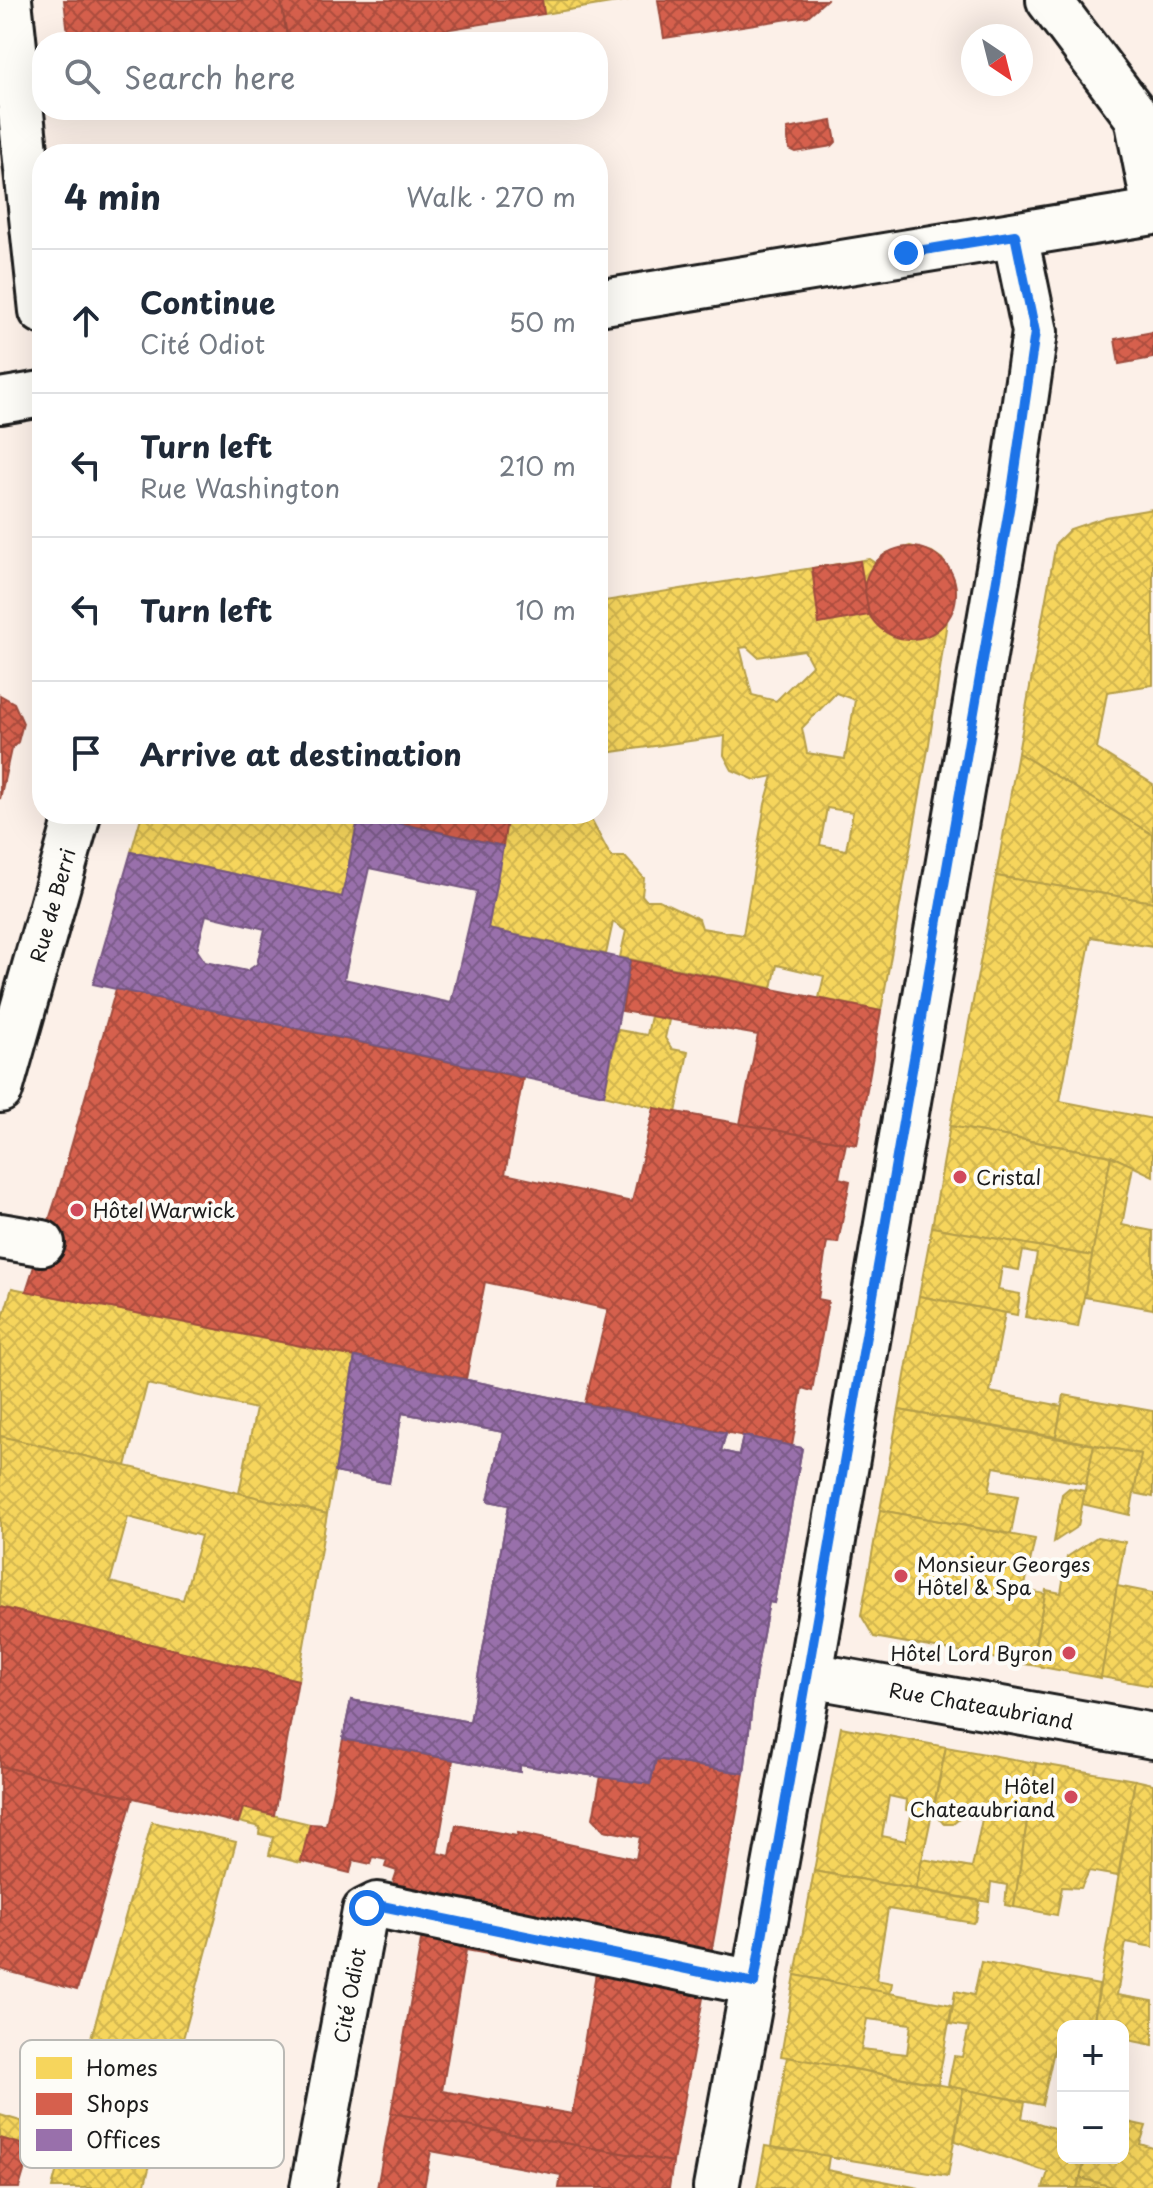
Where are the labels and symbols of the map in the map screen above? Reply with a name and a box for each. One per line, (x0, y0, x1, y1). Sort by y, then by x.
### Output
north arrow (961, 24, 1033, 96)
route end (888, 235, 924, 271)
street label: Rue de Berri (22, 845, 83, 966)
place label: Cristal (976, 1162, 1041, 1192)
marker: Cristal (951, 1168, 969, 1186)
place label: Hôtel Warwick (93, 1195, 235, 1225)
marker: Hôtel Warwick (68, 1201, 86, 1219)
place label: Monsieur Georges Hôtel & Spa (917, 1549, 1090, 1602)
marker: Monsieur Georges Hôtel & Spa (892, 1567, 910, 1585)
place label: Hôtel Lord Byron (890, 1638, 1053, 1668)
marker: Hôtel Lord Byron (1060, 1644, 1078, 1662)
street label: Rue Chateaubriand (887, 1674, 1076, 1737)
place label: Hôtel Chateaubriand (910, 1771, 1055, 1824)
marker: Hôtel Chateaubriand (1062, 1788, 1080, 1806)
route start (349, 1890, 385, 1926)
street label: Cité Odiot (326, 1945, 373, 2045)
legend (20, 2040, 284, 2168)
text: Homes (86, 2050, 157, 2083)
text: Shops (86, 2086, 149, 2119)
text: Offices (86, 2122, 161, 2155)

